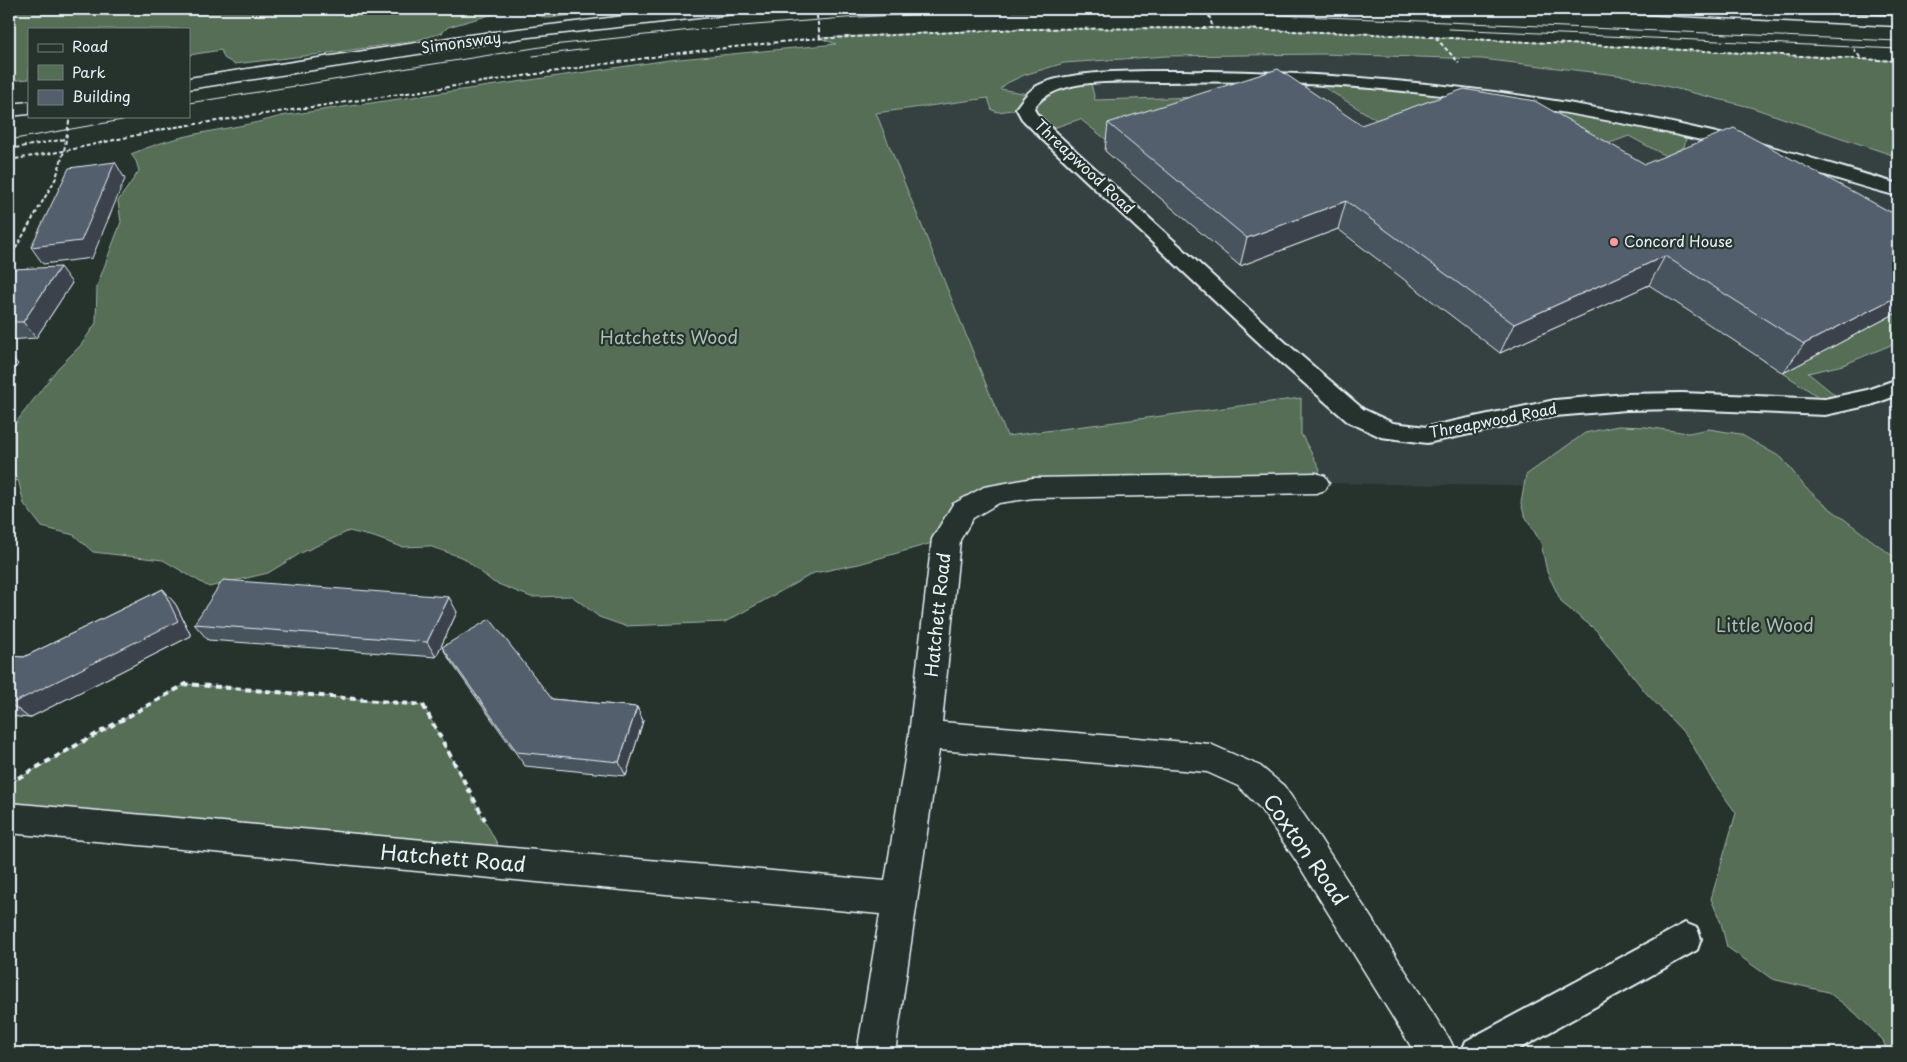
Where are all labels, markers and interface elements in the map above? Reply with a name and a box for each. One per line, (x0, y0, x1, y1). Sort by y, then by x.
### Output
street label: Simonsway (419, 25, 502, 59)
legend (28, 28, 190, 118)
text: Road (72, 34, 108, 57)
text: Park (72, 60, 106, 83)
text: Building (72, 84, 131, 107)
street label: Threapwood Road (1030, 113, 1140, 219)
place label: Concord House (1624, 229, 1733, 252)
marker: Concord House (1608, 236, 1620, 248)
park label: Hatchetts Wood (600, 323, 738, 350)
street label: Threapwood Road (1427, 396, 1559, 443)
street label: Hatchett Road (917, 551, 956, 678)
park label: Little Wood (1716, 611, 1814, 638)
street label: Coxton Road (1256, 786, 1357, 911)
street label: Hatchett Road (379, 835, 527, 879)

